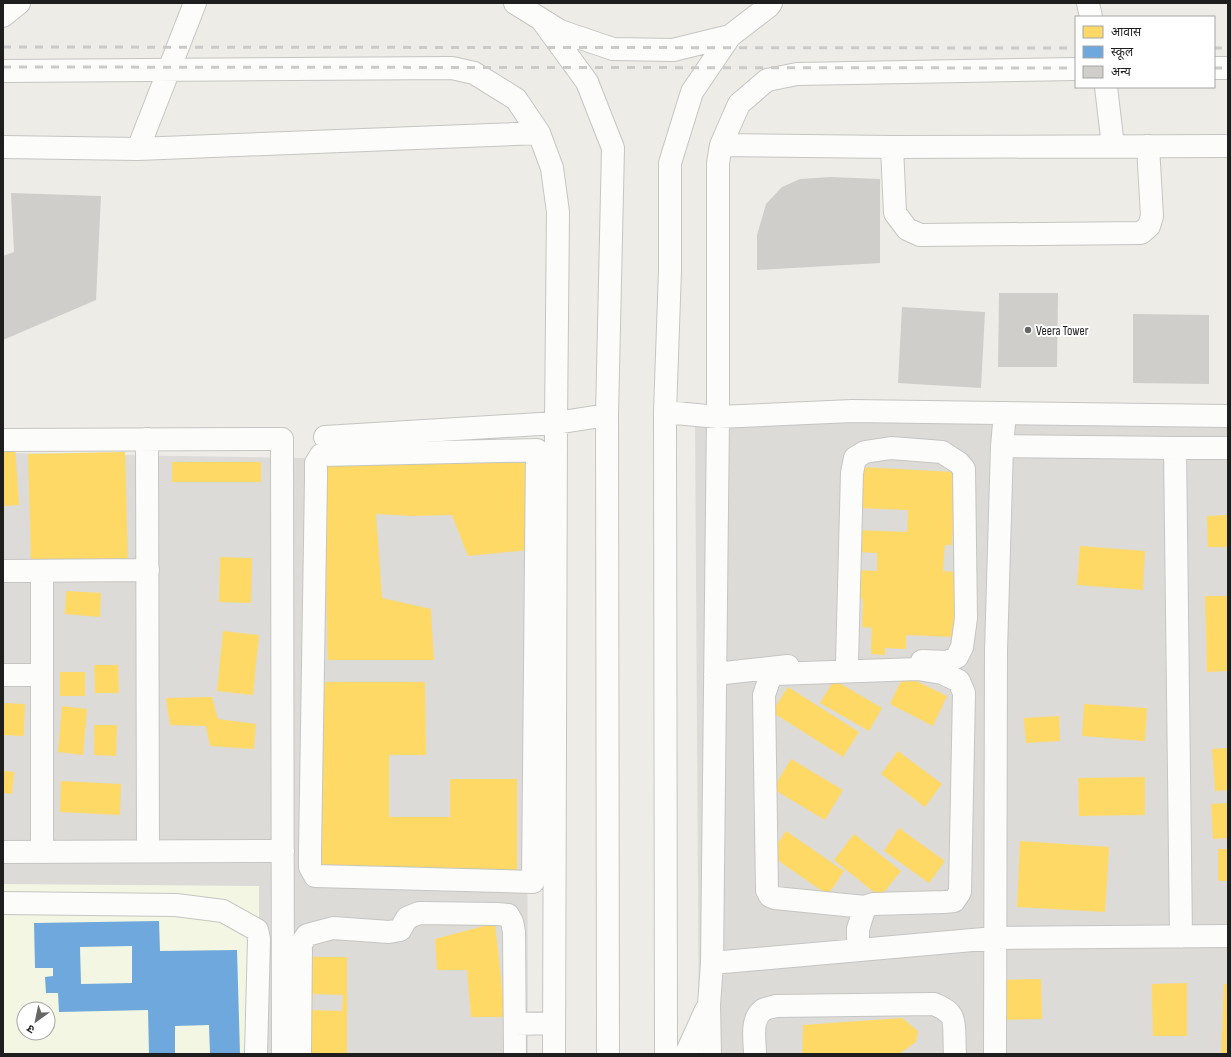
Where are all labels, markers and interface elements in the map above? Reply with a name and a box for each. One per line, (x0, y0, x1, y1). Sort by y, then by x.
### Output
legend (1075, 16, 1215, 88)
text: आवास (1111, 25, 1142, 40)
text: स्कूल (1111, 45, 1134, 60)
text: अन्य (1111, 65, 1132, 80)
place label: Veera Tower (1036, 323, 1089, 339)
marker: Veera Tower (1023, 325, 1033, 335)
north arrow (16, 1001, 56, 1041)
text: उ (24, 1021, 37, 1036)

